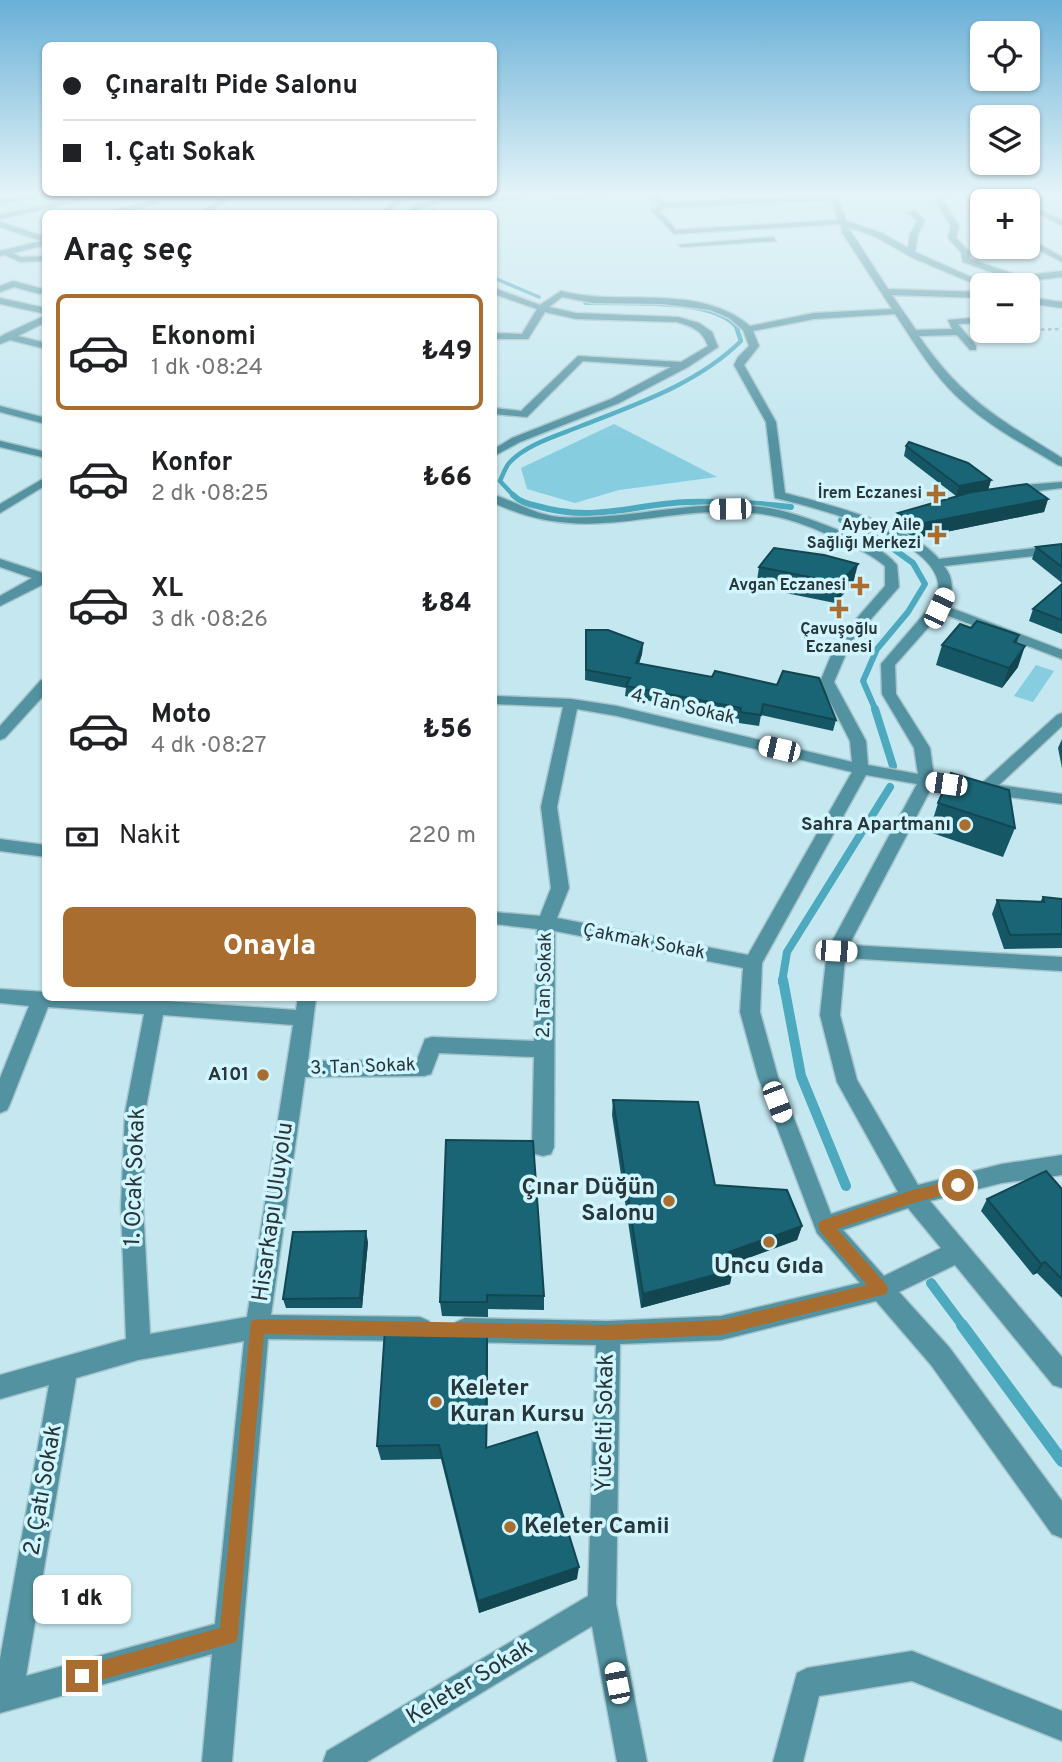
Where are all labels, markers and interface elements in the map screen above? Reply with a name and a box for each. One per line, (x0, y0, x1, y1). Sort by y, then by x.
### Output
map controls (970, 21, 1040, 343)
button: locate (970, 21, 1040, 91)
text: Çınaraltı Pide Salonu (105, 70, 358, 103)
button: layers (970, 105, 1040, 175)
text: 1. Çatı Sokak (105, 137, 255, 170)
button: + (970, 189, 1040, 259)
text: Araç seç (63, 232, 193, 272)
button: − (970, 273, 1040, 343)
icon: car (67, 321, 130, 384)
text: Ekonomi (151, 321, 256, 354)
text: ₺49 (422, 336, 472, 369)
text: 1 dk · 08:24 (151, 354, 263, 383)
icon: car (67, 447, 130, 510)
text: Konfor (151, 447, 232, 480)
text: ₺66 (423, 462, 472, 495)
text: 2 dk · 08:25 (151, 480, 269, 509)
place label: İrem Eczanesi (818, 482, 922, 504)
marker: İrem Eczanesi (928, 486, 944, 502)
car (709, 498, 752, 520)
place label: Aybey Aile Sağlığı Merkezi (807, 516, 921, 554)
marker: Aybey Aile Sağlığı Merkezi (927, 525, 947, 545)
icon: car (67, 573, 130, 636)
text: XL (151, 573, 183, 606)
place label: Avgan Eczanesi (729, 576, 846, 596)
marker: Avgan Eczanesi (852, 578, 868, 594)
car (921, 585, 958, 631)
text: ₺84 (421, 588, 472, 621)
marker: Çavuşoğlu Eczanesi (831, 601, 847, 617)
text: 3 dk · 08:26 (151, 606, 268, 635)
place label: Çavuşoğlu Eczanesi (800, 620, 878, 658)
street label: 4. Tan Sokak (628, 683, 738, 731)
icon: car (67, 699, 130, 762)
text: Moto (151, 699, 211, 732)
text: ₺56 (423, 714, 472, 747)
text: 4 dk · 08:27 (151, 732, 266, 761)
car (757, 734, 802, 764)
car (924, 771, 969, 797)
place label: Sahra Apartmanı (801, 813, 951, 837)
marker: Sahra Apartmanı (957, 817, 973, 833)
icon: cash (63, 818, 101, 856)
text: Nakit (119, 820, 181, 853)
text: 220 m (408, 822, 476, 851)
button: Onayla (63, 907, 476, 987)
street label: Çakmak Sokak (581, 918, 707, 966)
street label: 2. Tan Sokak (532, 932, 558, 1038)
car (815, 939, 858, 963)
street label: 3. Tan Sokak (310, 1053, 416, 1081)
place label: A101 (208, 1063, 249, 1087)
marker: A101 (255, 1067, 271, 1083)
car (760, 1079, 795, 1125)
street label: 1. Ocak Sokak (119, 1107, 153, 1247)
street label: Hisarkapı Uluyolu (247, 1120, 301, 1304)
route start (942, 1169, 974, 1201)
place label: Çınar Düğün Salonu (521, 1174, 655, 1229)
marker: Çınar Düğün Salonu (661, 1193, 677, 1209)
marker: Uncu Gıda (761, 1234, 777, 1250)
place label: Uncu Gıda (714, 1253, 824, 1282)
street label: Yücelti Sokak (590, 1353, 622, 1493)
place label: Keleter Kuran Kursu (450, 1375, 585, 1430)
marker: Keleter Kuran Kursu (428, 1394, 444, 1410)
street label: 2. Çatı Sokak (18, 1422, 70, 1558)
place label: Keleter Camii (524, 1513, 669, 1542)
marker: Keleter Camii (502, 1519, 518, 1535)
callout: 1 dk (33, 1574, 131, 1624)
text: 1 dk (61, 1585, 103, 1614)
street label: Keleter Sokak (401, 1634, 539, 1732)
route end (66, 1660, 98, 1692)
car (603, 1660, 632, 1706)

